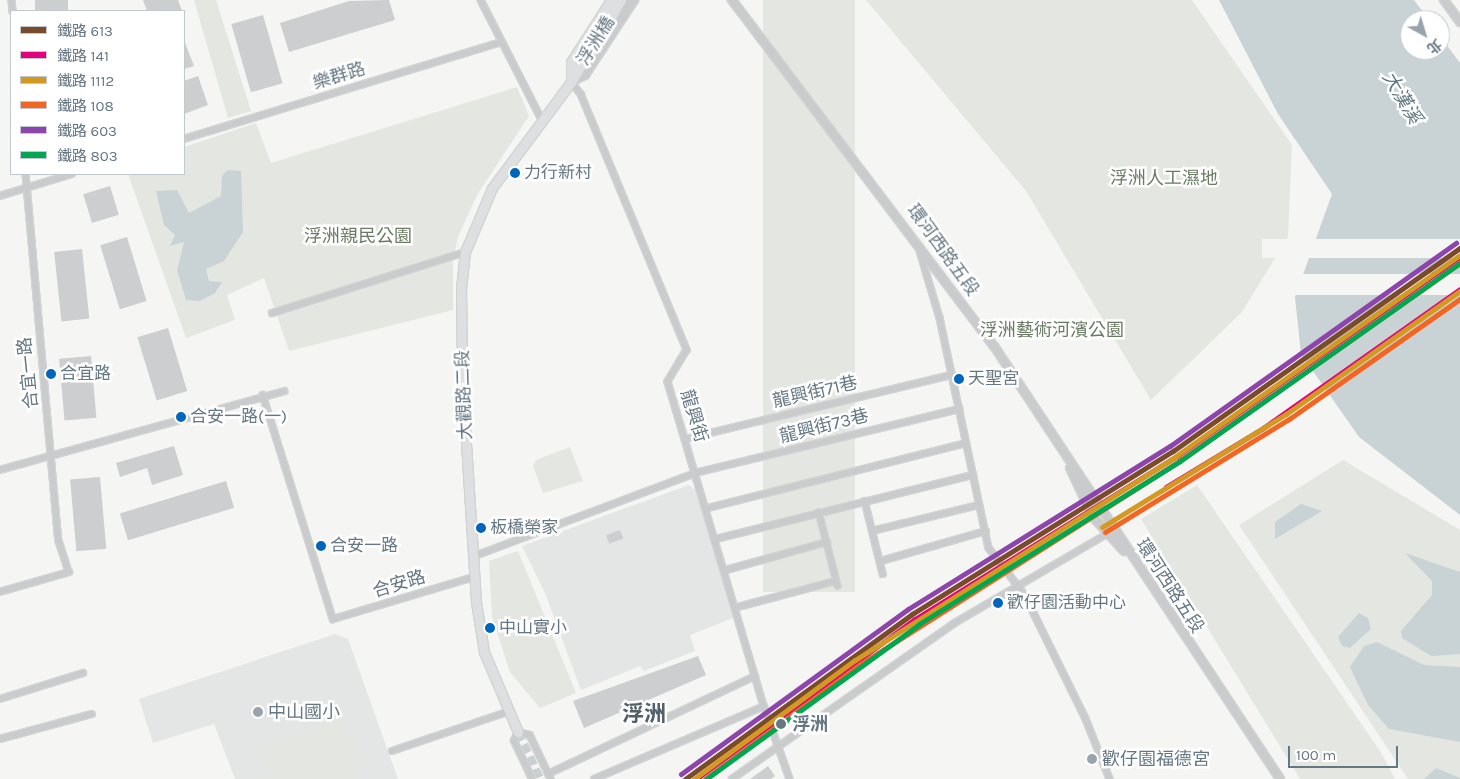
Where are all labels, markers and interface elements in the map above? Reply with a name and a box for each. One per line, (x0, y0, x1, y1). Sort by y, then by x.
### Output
legend (10, 10, 185, 175)
north arrow (1400, 10, 1450, 60)
street label: 浮洲橋 (573, 12, 619, 70)
text: 鐵路 613 (57, 22, 113, 40)
text: 北 (1423, 35, 1445, 57)
text: 鐵路 141 (57, 47, 109, 65)
street label: 樂群路 (310, 58, 368, 94)
water label: 大漢溪 (1377, 68, 1425, 128)
text: 鐵路 1112 (57, 72, 114, 90)
text: 鐵路 108 (57, 97, 114, 115)
text: 鐵路 603 (57, 122, 117, 140)
text: 鐵路 803 (57, 147, 118, 165)
place label: 力行新村 (524, 163, 592, 183)
park label: 浮洲人工濕地 (1110, 167, 1218, 189)
marker: 力行新村 (510, 168, 520, 178)
street label: 環河西路五段 (903, 200, 983, 300)
park label: 浮洲親民公園 (304, 225, 412, 247)
park label: 浮洲藝術河濱公園 (980, 319, 1124, 341)
street label: 合宜一路 (13, 336, 43, 410)
street label: 大觀路二段 (452, 350, 476, 440)
place label: 合宜路 (60, 364, 111, 384)
marker: 合宜路 (46, 369, 56, 379)
place label: 天聖宮 (968, 369, 1019, 389)
street label: 龍興街71巷 (770, 372, 860, 412)
marker: 天聖宮 (954, 374, 964, 384)
street label: 龍興街 (676, 387, 712, 445)
street label: 龍興街73巷 (777, 405, 871, 447)
place label: 合安一路(一) (190, 407, 287, 427)
marker: 合安一路(一) (176, 412, 186, 422)
place label: 板橋榮家 (490, 518, 558, 538)
marker: 板橋榮家 (476, 523, 486, 533)
street label: 環河西路五段 (1132, 535, 1208, 637)
place label: 合安一路 (330, 536, 398, 556)
marker: 合安一路 (316, 541, 326, 551)
street label: 合安路 (370, 566, 428, 602)
place label: 歡仔園活動中心 (1007, 593, 1126, 613)
marker: 歡仔園活動中心 (993, 598, 1003, 608)
place label: 中山實小 (499, 618, 567, 638)
marker: 中山實小 (485, 623, 495, 633)
place label: 中山國小 (268, 701, 340, 723)
district label: 浮洲 (622, 702, 666, 728)
marker: 中山國小 (252, 706, 264, 718)
place label: 浮洲 (792, 713, 828, 735)
marker: 浮洲 (774, 717, 788, 731)
scale bar (1290, 736, 1400, 768)
text: 100 m (1296, 746, 1336, 764)
place label: 歡仔園福德宮 (1102, 748, 1210, 770)
marker: 歡仔園福德宮 (1086, 753, 1098, 765)

